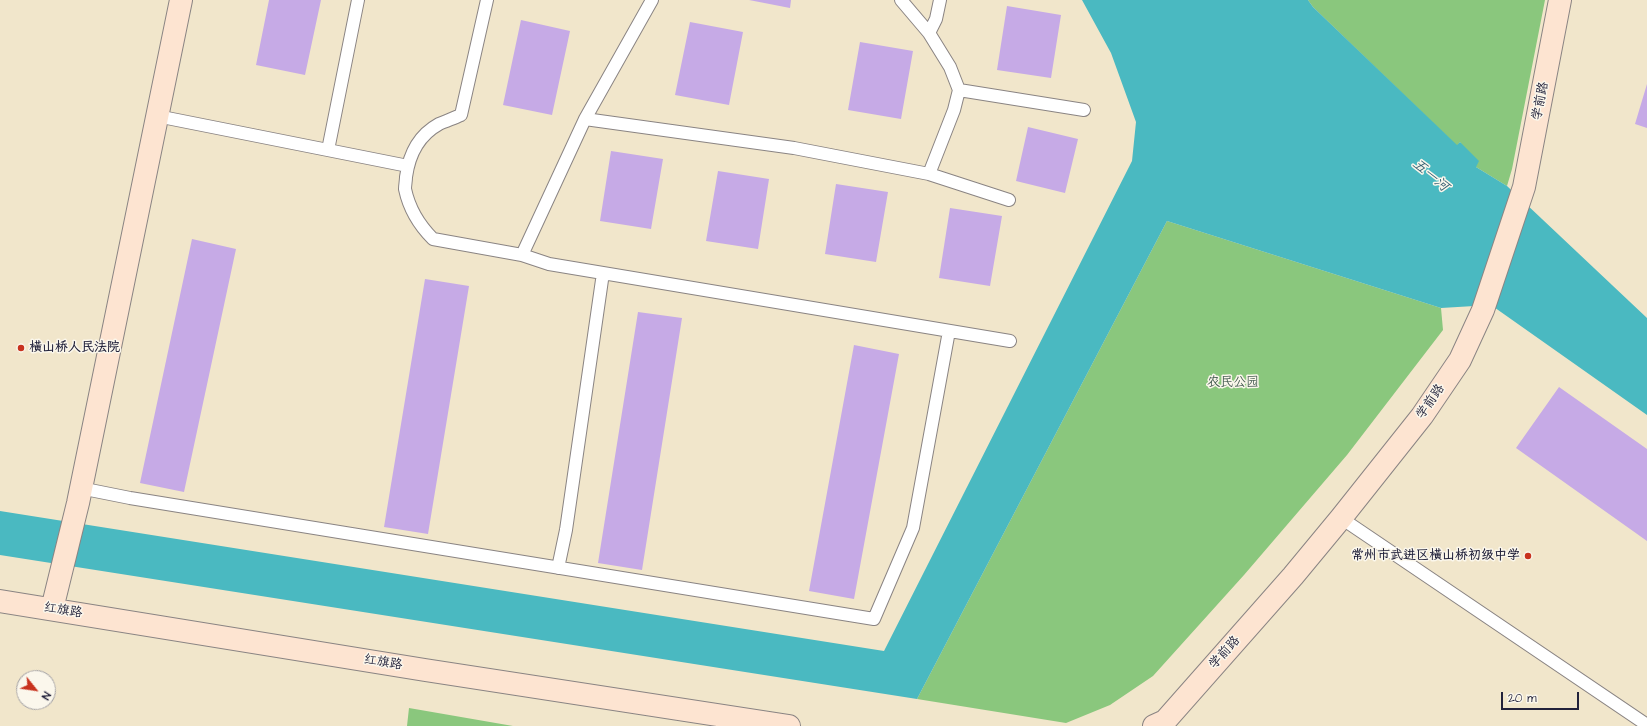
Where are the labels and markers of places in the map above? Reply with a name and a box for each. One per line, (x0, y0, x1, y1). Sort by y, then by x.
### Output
place label: 横山桥人民法院 (29, 340, 120, 356)
marker: 横山桥人民法院 (16, 343, 26, 353)
place label: 常州市武进区横山桥初级中学 (1351, 548, 1520, 564)
marker: 常州市武进区横山桥初级中学 (1523, 551, 1533, 561)

